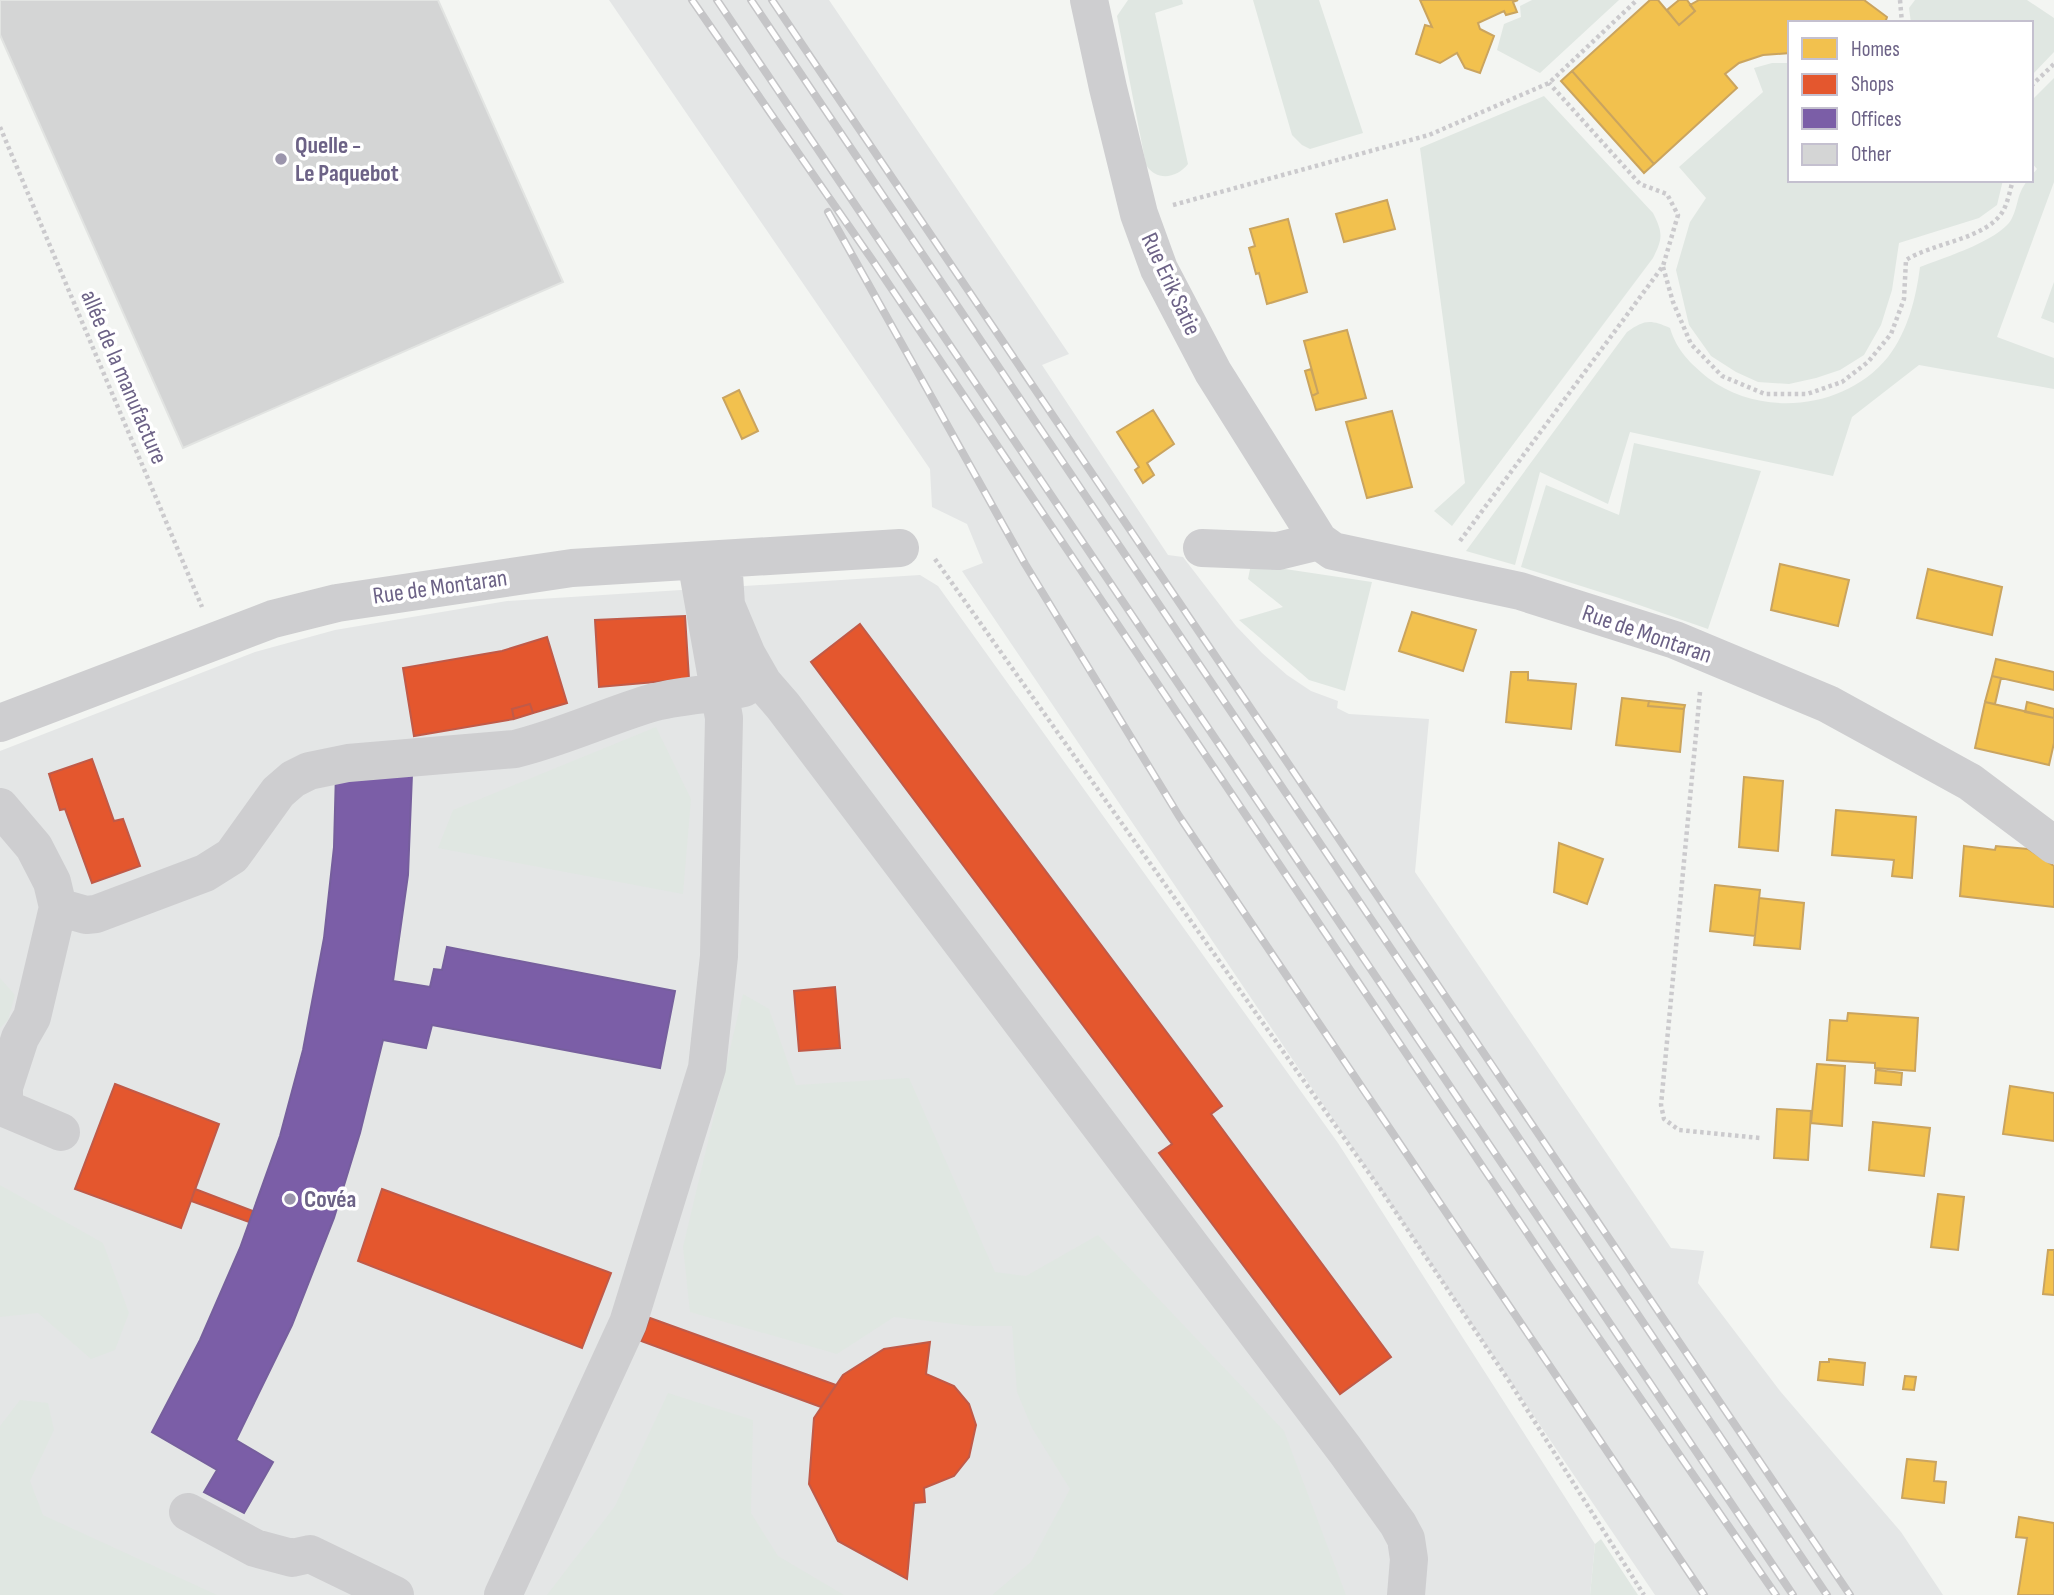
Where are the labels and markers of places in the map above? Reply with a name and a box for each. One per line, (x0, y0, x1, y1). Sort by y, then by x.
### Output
place label: Quelle - Le Paquebot (295, 131, 399, 188)
marker: Quelle - Le Paquebot (273, 151, 289, 167)
place label: Covéa (304, 1185, 356, 1214)
marker: Covéa (282, 1191, 298, 1207)

